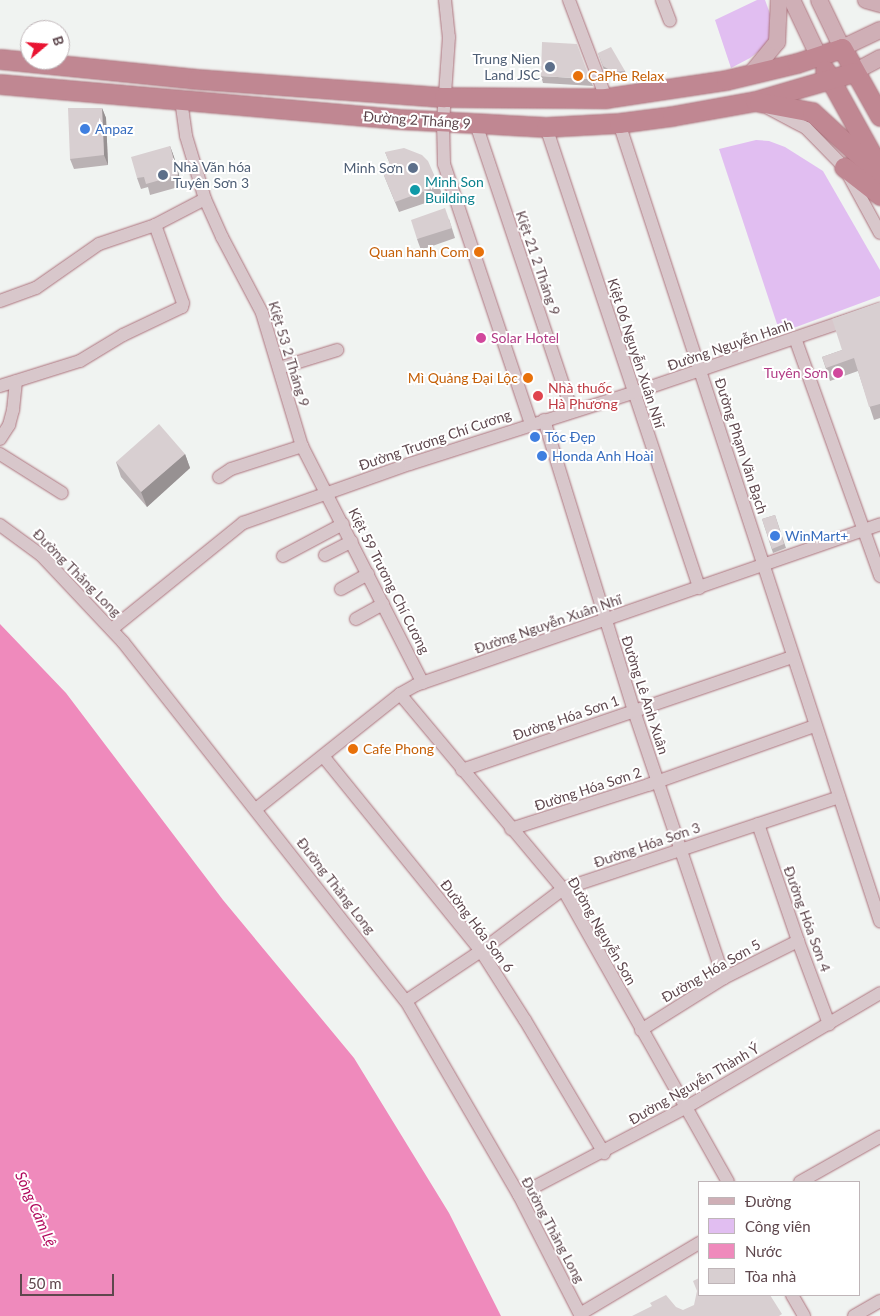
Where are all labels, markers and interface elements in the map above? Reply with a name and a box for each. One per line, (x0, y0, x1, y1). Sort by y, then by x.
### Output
north arrow (20, 20, 70, 70)
text: B (49, 33, 68, 48)
place label: Trung Nien Land JSC (473, 51, 540, 84)
marker: Trung Nien Land JSC (544, 61, 556, 73)
place label: CaPhe Relax (588, 68, 664, 84)
marker: CaPhe Relax (572, 70, 584, 82)
street label: Đường 2 Tháng 9 (362, 108, 472, 132)
place label: Anpaz (95, 121, 133, 137)
marker: Anpaz (79, 123, 91, 135)
place label: Nhà Văn hóa Tuyên Sơn 3 (173, 159, 252, 192)
place label: Minh Sơn (344, 160, 403, 176)
marker: Minh Sơn (407, 162, 419, 174)
marker: Nhà Văn hóa Tuyên Sơn 3 (157, 169, 169, 181)
place label: Minh Son Building (425, 174, 484, 206)
marker: Minh Son Building (409, 184, 421, 196)
street label: Kiệt 21 2 Tháng 9 (512, 208, 564, 318)
place label: Quan hanh Com (369, 244, 469, 260)
marker: Quan hanh Com (473, 246, 485, 258)
street label: Kiệt 06 Nguyễn Xuân Nhĩ (604, 276, 668, 430)
street label: Kiệt 53 2 Tháng 9 (265, 299, 313, 409)
street label: Đường Nguyễn Hanh (665, 316, 795, 374)
place label: Solar Hotel (491, 330, 559, 346)
marker: Solar Hotel (475, 332, 487, 344)
place label: Tuyên Sơn (764, 365, 828, 381)
marker: Tuyên Sơn (832, 367, 844, 379)
place label: Mì Quảng Đại Lộc (408, 370, 518, 386)
marker: Mì Quảng Đại Lộc (522, 372, 534, 384)
street label: Đường Phạm Văn Bạch (711, 376, 771, 516)
place label: Nhà thuốc Hà Phương (548, 380, 618, 412)
marker: Nhà thuốc Hà Phương (532, 390, 544, 402)
street label: Đường Trương Chí Cương (356, 406, 514, 474)
place label: Tóc Đẹp (545, 429, 596, 445)
marker: Tóc Đẹp (529, 431, 541, 443)
place label: Honda Anh Hoài (552, 448, 654, 464)
marker: Honda Anh Hoài (536, 450, 548, 462)
street label: Kiệt 59 Trương Chí Cương (345, 505, 433, 657)
street label: Đường Thăng Long (29, 525, 125, 621)
place label: WinMart+ (785, 528, 848, 544)
marker: WinMart+ (769, 530, 781, 542)
street label: Đường Nguyễn Xuân Nhĩ (472, 591, 624, 657)
street label: Đường Lê Anh Xuân (618, 633, 672, 757)
street label: Đường Hóa Sơn 1 (511, 692, 621, 744)
place label: Cafe Phong (363, 741, 434, 757)
marker: Cafe Phong (347, 743, 359, 755)
street label: Đường Hóa Sơn 2 (532, 764, 644, 814)
street label: Đường Hóa Sơn 3 (592, 819, 702, 871)
street label: Đường Thăng Long (293, 834, 379, 938)
street label: Đường Hóa Sơn 4 (780, 864, 834, 974)
street label: Đường Nguyễn Sơn (564, 874, 640, 988)
street label: Đường Hóa Sơn 6 (437, 877, 517, 975)
street label: Đường Hóa Sơn 5 (659, 936, 763, 1006)
street label: Đường Nguyễn Thành Ý (625, 1039, 763, 1129)
water label: Sông Cẩm Lệ (11, 1169, 61, 1249)
street label: Đường Thăng Long (518, 1174, 588, 1286)
legend (698, 1181, 860, 1296)
text: Đường (745, 1192, 791, 1210)
text: Công viên (745, 1217, 811, 1235)
text: Nước (745, 1242, 782, 1260)
scale bar (22, 1264, 116, 1296)
text: Tòa nhà (745, 1267, 796, 1285)
text: 50 m (28, 1274, 62, 1292)

